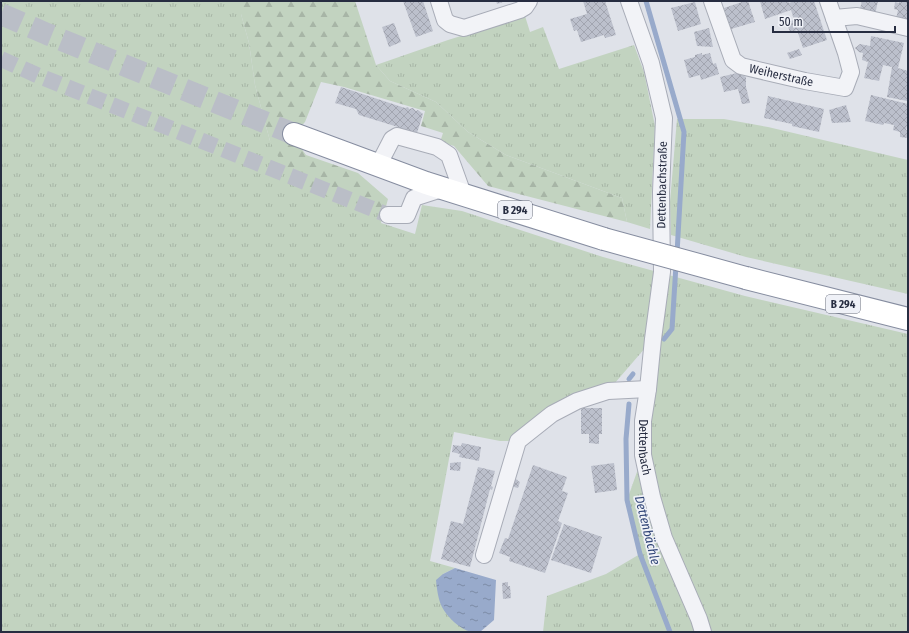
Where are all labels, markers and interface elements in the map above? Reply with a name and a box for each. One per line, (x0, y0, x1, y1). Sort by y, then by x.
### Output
scale bar (773, 8, 895, 34)
text: 50 m (779, 15, 803, 29)
street label: Weiherstraße (748, 61, 814, 89)
street label: Dettenbachstraße (654, 141, 670, 229)
road number: B 294 (498, 201, 532, 219)
road number: B 294 (826, 295, 860, 313)
street label: Dettenbach (636, 419, 654, 477)
water label: Dettenbächle (632, 494, 663, 566)

